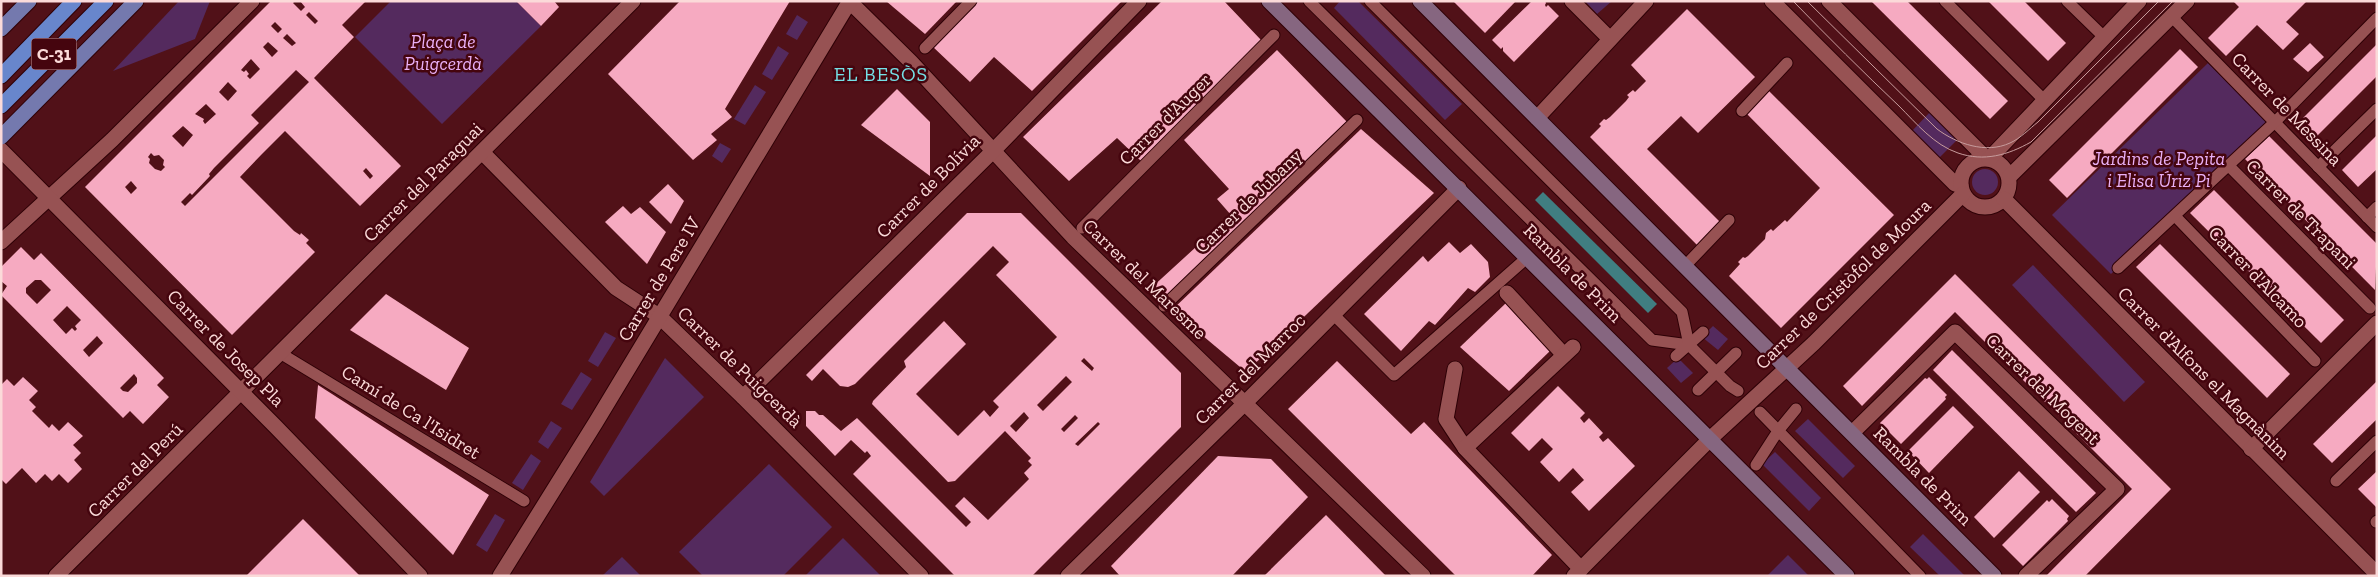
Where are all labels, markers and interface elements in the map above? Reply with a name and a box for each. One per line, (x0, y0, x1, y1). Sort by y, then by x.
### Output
park label: Plaça de Puigcerdà (404, 30, 482, 75)
road number: C-31 (32, 39, 76, 70)
street label: Carrer de Messina (2227, 47, 2347, 171)
district label: EL BESÒS (834, 62, 928, 86)
street label: Carrer d'Auger (1114, 68, 1216, 170)
street label: Carrer del Paraguai (358, 117, 488, 247)
street label: Carrer de Bolívia (871, 129, 985, 243)
street label: Carrer de Jubany (1190, 144, 1307, 258)
park label: Jardins de Pepita i Elisa Úriz Pi (2092, 147, 2225, 192)
street label: Carrer de Trapani (2241, 154, 2361, 274)
street label: Carrer de Cristòfol de Moura (1750, 194, 1936, 374)
street label: Carrer de Pere IV (613, 212, 706, 345)
street label: Carrer del Maresme (1078, 214, 1212, 344)
street label: Rambla de Prim (1519, 219, 1628, 328)
street label: Carrer d'Alcamo (2204, 221, 2312, 333)
street label: Carrer d'Alfons el Magnànim (2113, 282, 2296, 465)
street label: Carrer de Josep Pla (162, 284, 290, 412)
street label: Carrer de Puigcerdà (673, 302, 807, 432)
street label: Carrer del Marroc (1190, 309, 1310, 429)
street label: Carrer del Mogent (1981, 328, 2105, 450)
street label: Camí de Ca l'Isidret (337, 360, 485, 464)
street label: Carrer del Perú (83, 417, 188, 522)
street label: Rambla de Prim (1869, 422, 1978, 531)

